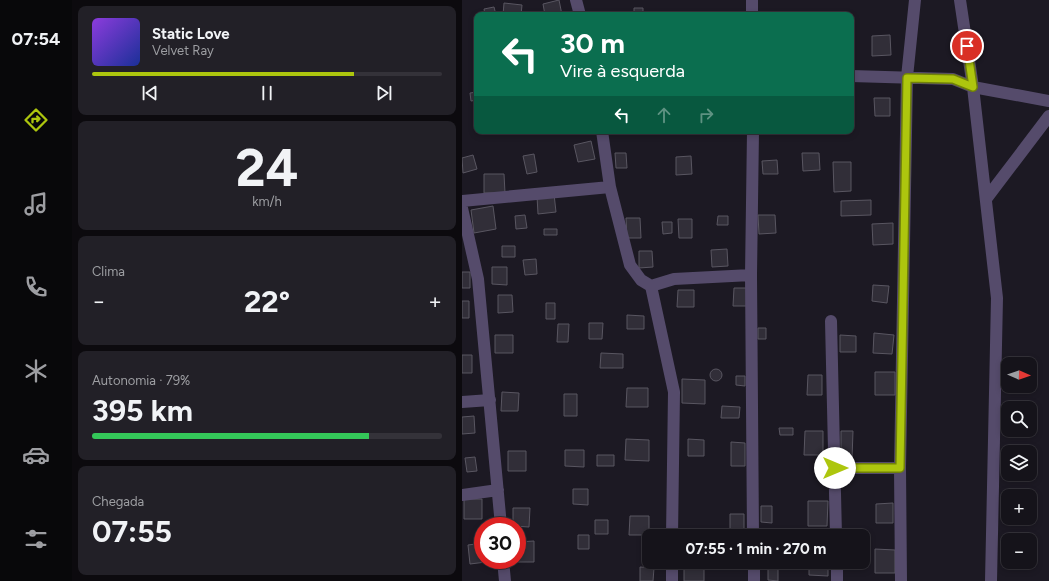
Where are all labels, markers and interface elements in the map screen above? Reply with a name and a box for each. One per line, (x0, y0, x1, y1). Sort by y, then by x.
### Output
text: Static Love (152, 25, 230, 43)
text: 30 m (560, 26, 625, 60)
text: 07:54 (12, 28, 60, 50)
icon: left (494, 28, 546, 80)
pin (950, 29, 984, 63)
icon: arrive (956, 35, 978, 57)
text: Velvet Ray (152, 43, 214, 58)
text: Vire à esquerda (560, 60, 685, 82)
icon: previous (139, 82, 161, 104)
icon: pause (256, 82, 278, 104)
icon: next (373, 82, 395, 104)
icon: left (611, 104, 633, 126)
icon: ahead (653, 104, 675, 126)
icon: right (695, 104, 717, 126)
icon: directions (22, 106, 50, 134)
text: 24 (235, 137, 299, 199)
icon: music (22, 190, 50, 218)
text: km/h (252, 194, 282, 209)
text: Clima (92, 264, 125, 279)
icon: phone (22, 273, 50, 301)
text: 22° (244, 283, 290, 320)
text: − (92, 288, 106, 315)
text: + (428, 288, 442, 315)
icon: climate (22, 357, 50, 385)
north arrow (1001, 357, 1037, 393)
map controls (1001, 357, 1037, 569)
text: Autonomia · 79% (92, 373, 190, 388)
text: 395 km (92, 392, 193, 429)
button: search (1001, 401, 1037, 437)
icon: car (22, 441, 50, 469)
button: layers (1001, 445, 1037, 481)
position arrow (814, 447, 856, 489)
button: + (1001, 489, 1037, 525)
text: Chegada (92, 494, 144, 509)
text: 07:55 (92, 513, 172, 550)
speed limit sign: 30 (474, 517, 526, 569)
icon: filters (22, 525, 50, 553)
button: − (1001, 533, 1037, 569)
text: 07:55 · 1 min · 270 m (686, 540, 826, 558)

